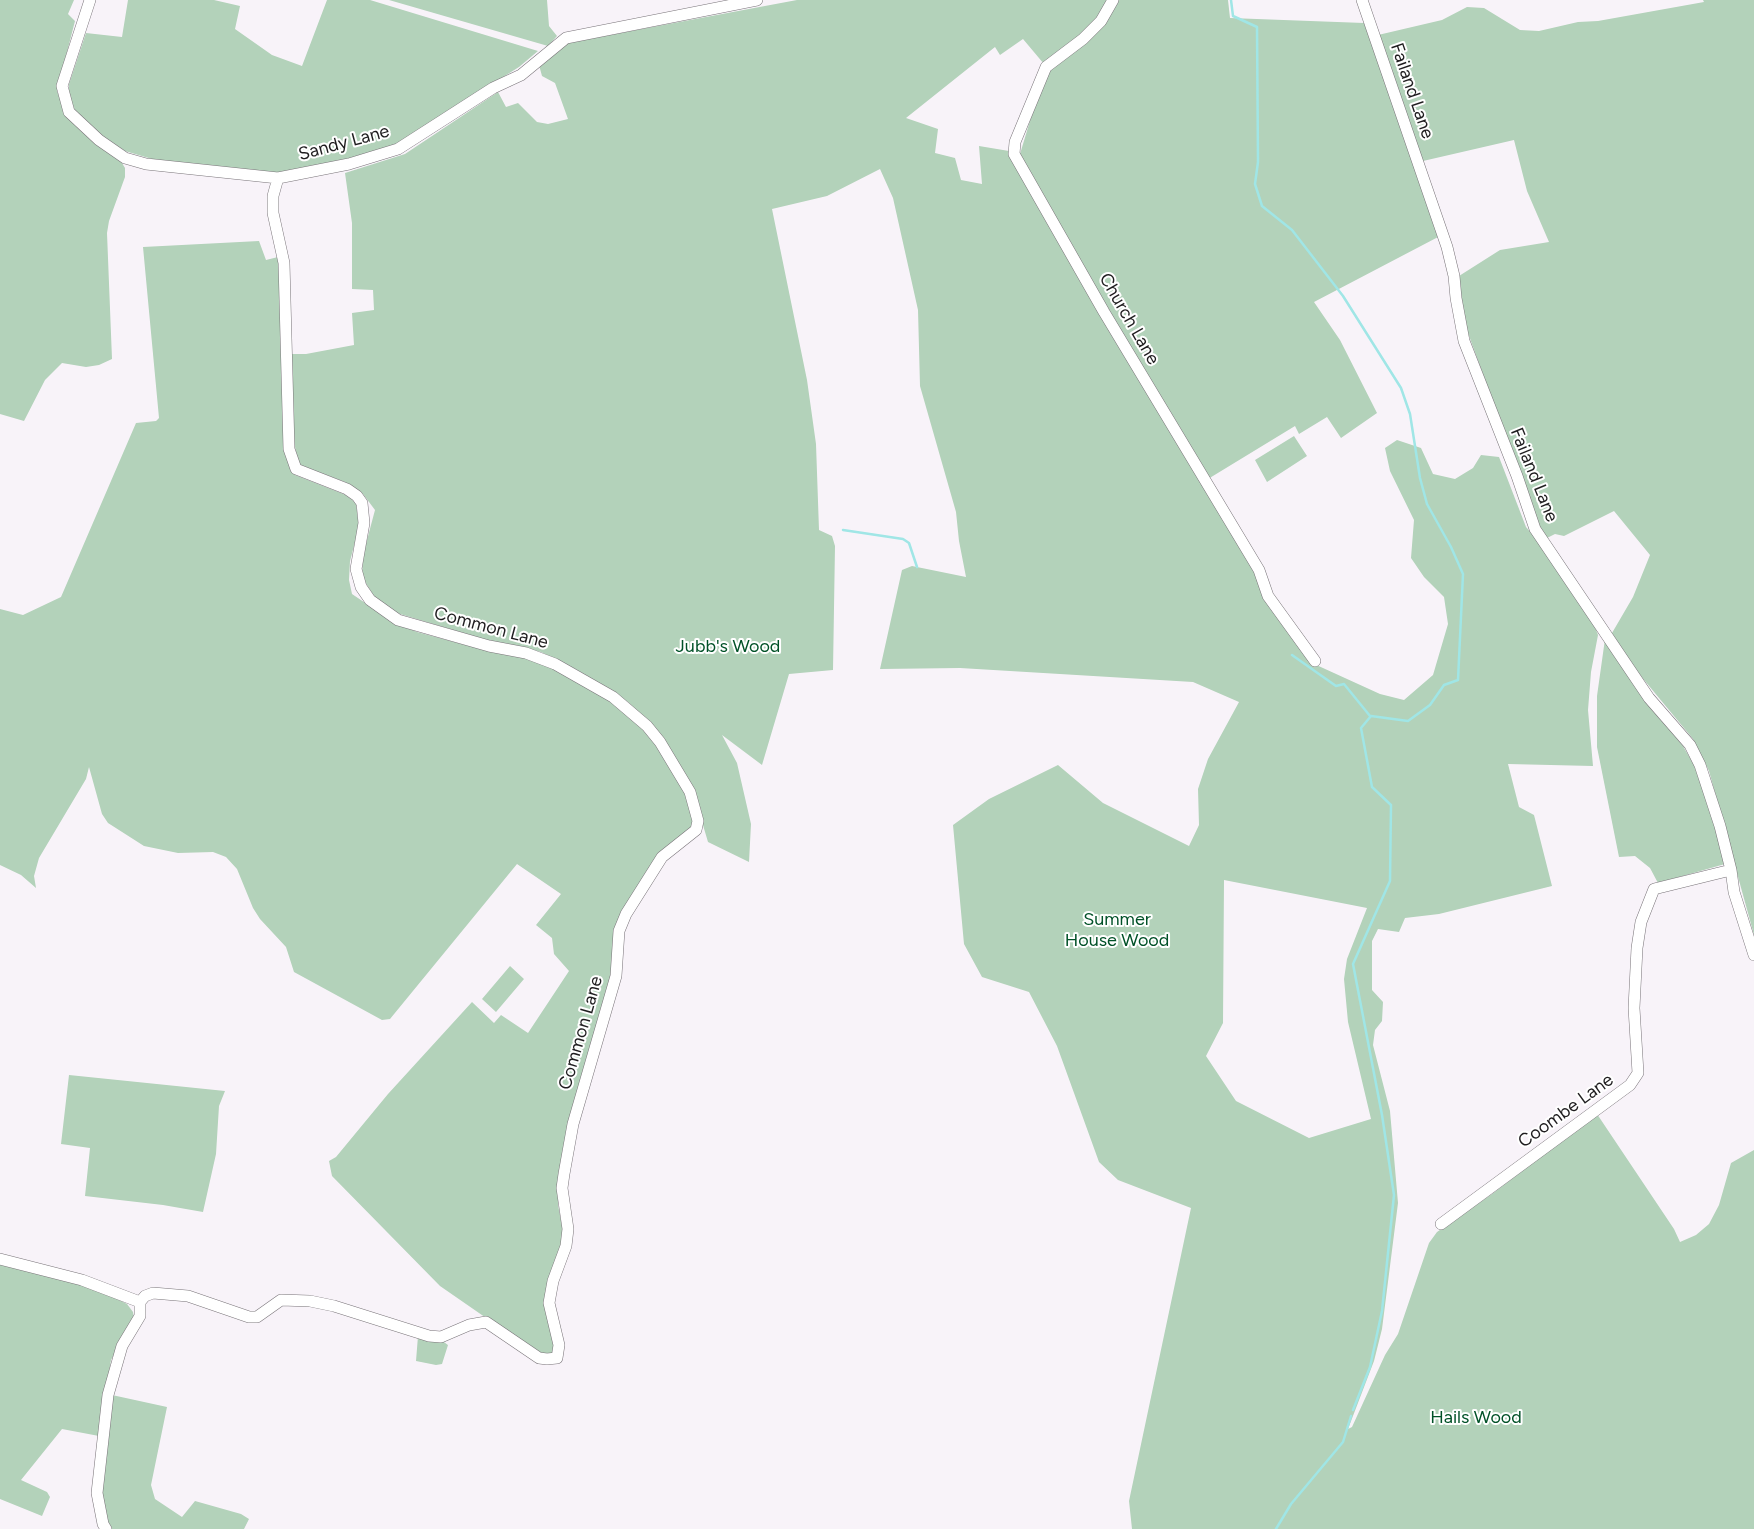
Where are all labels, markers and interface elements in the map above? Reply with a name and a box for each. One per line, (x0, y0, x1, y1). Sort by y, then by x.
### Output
street label: Failand Lane (1386, 40, 1438, 142)
street label: Sandy Lane (296, 121, 392, 165)
street label: Church Lane (1094, 270, 1164, 368)
street label: Failand Lane (1505, 425, 1563, 525)
street label: Common Lane (432, 602, 550, 654)
park label: Jubb's Wood (676, 636, 780, 658)
park label: Summer House Wood (1065, 909, 1169, 952)
street label: Common Lane (554, 974, 608, 1092)
street label: Coombe Lane (1514, 1069, 1618, 1153)
park label: Hails Wood (1430, 1407, 1522, 1429)

